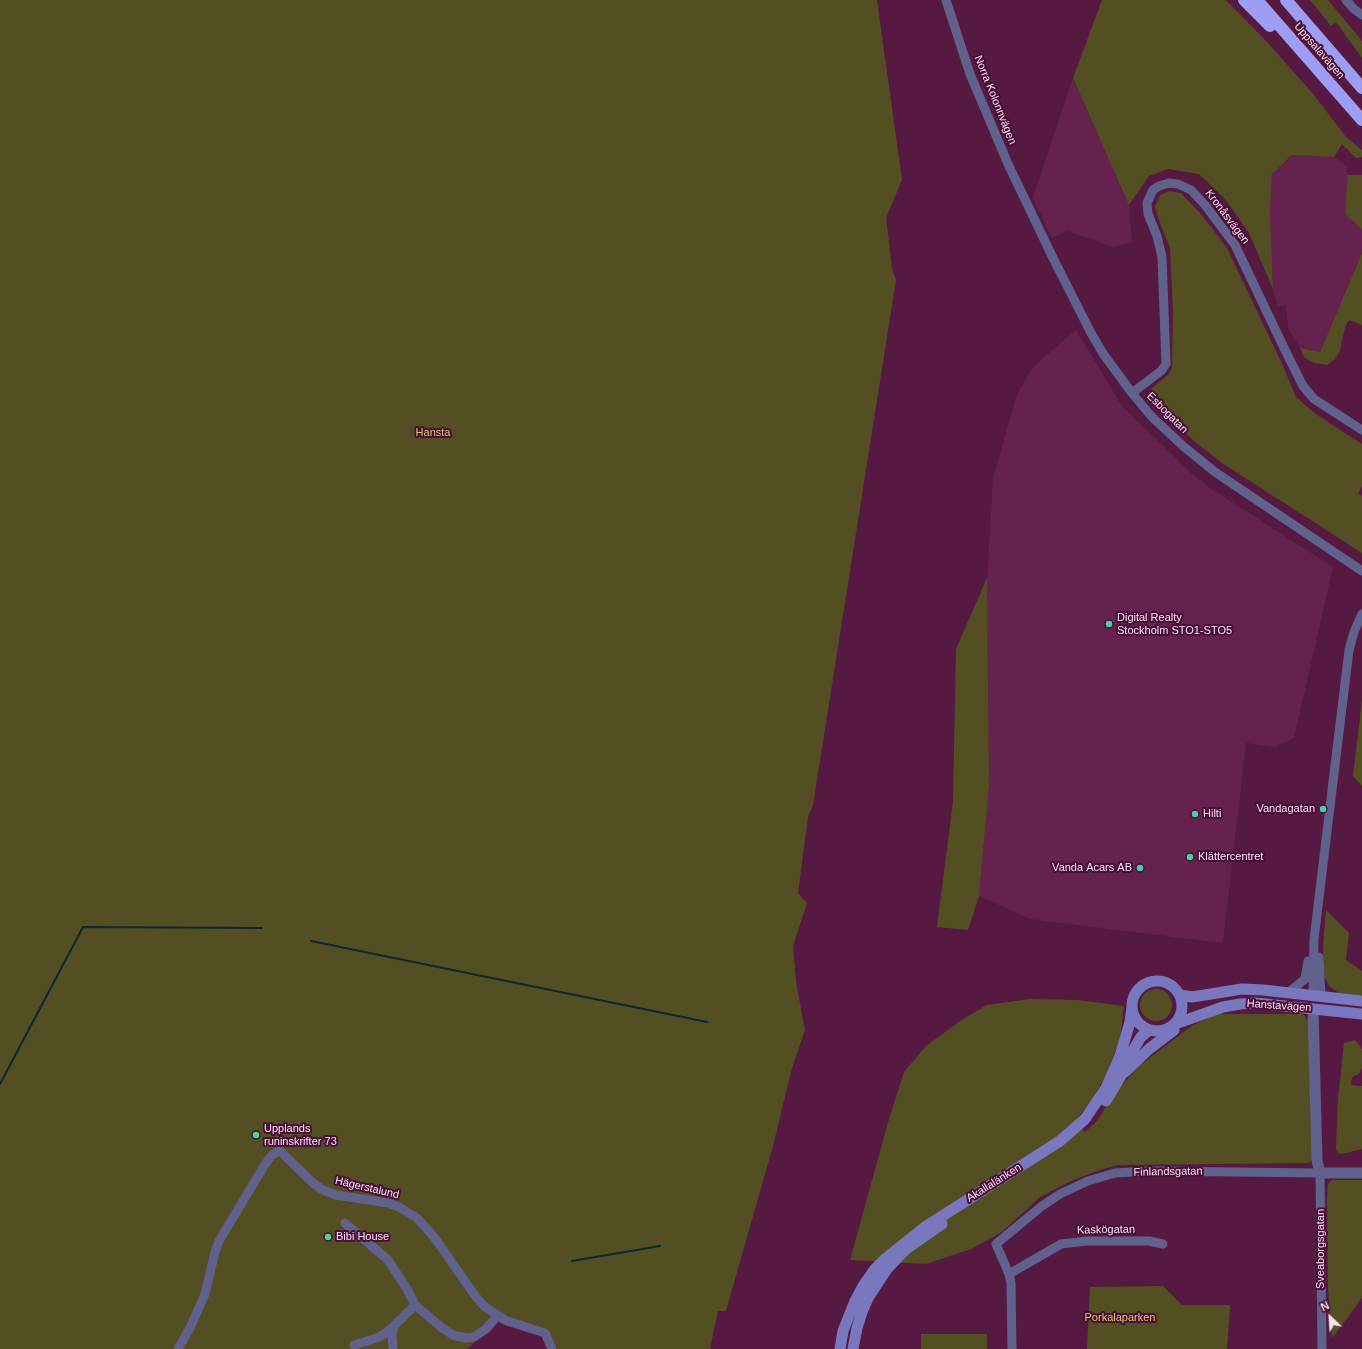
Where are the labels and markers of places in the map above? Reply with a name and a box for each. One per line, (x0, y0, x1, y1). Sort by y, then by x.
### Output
place label: Digital Realty Stockholm STO1-STO5 (1117, 611, 1232, 637)
marker: Digital Realty Stockholm STO1-STO5 (1104, 619, 1114, 629)
place label: Vandagatan (1256, 802, 1315, 816)
marker: Vandagatan (1318, 804, 1328, 814)
place label: Hilti (1203, 807, 1221, 821)
marker: Hilti (1190, 809, 1200, 819)
place label: Klättercentret (1198, 850, 1263, 864)
marker: Klättercentret (1185, 852, 1195, 862)
place label: Vanda Acars AB (1052, 861, 1132, 875)
marker: Vanda Acars AB (1135, 863, 1145, 873)
place label: Upplands runinskrifter 73 (264, 1122, 337, 1148)
marker: Upplands runinskrifter 73 (251, 1130, 261, 1140)
place label: Bibi House (336, 1230, 389, 1244)
marker: Bibi House (323, 1232, 333, 1242)

